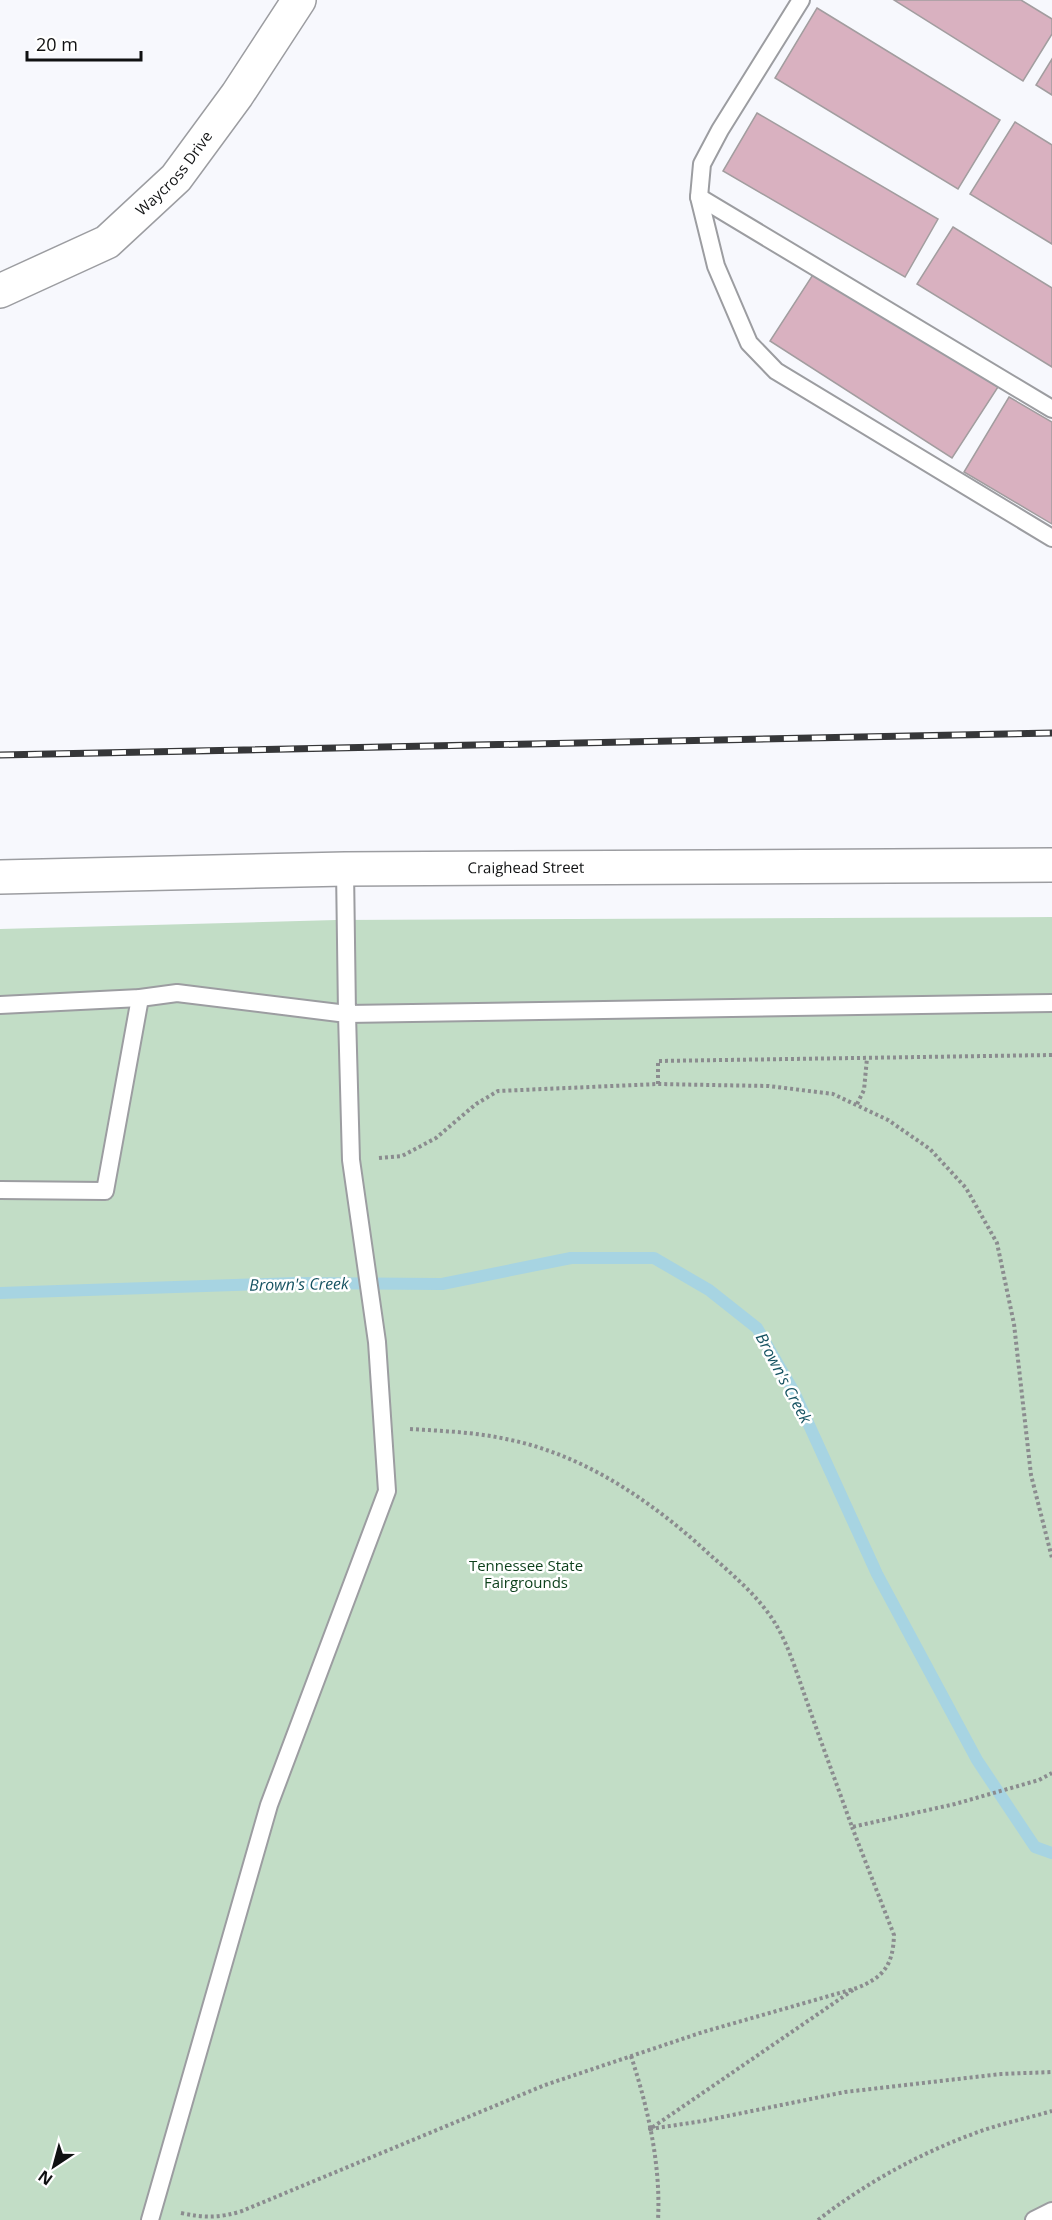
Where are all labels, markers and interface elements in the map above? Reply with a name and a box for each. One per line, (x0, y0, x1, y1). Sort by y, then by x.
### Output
scale bar (27, 24, 141, 62)
text: 20 m (36, 32, 78, 56)
street label: Waycross Drive (131, 127, 216, 220)
street label: Craighead Street (467, 857, 584, 877)
water label: Brown's Creek (249, 1272, 350, 1296)
water label: Brown's Creek (751, 1329, 818, 1428)
park label: Tennessee State Fairgrounds (469, 1555, 583, 1592)
north arrow (24, 2136, 84, 2196)
text: N (33, 2165, 57, 2191)

